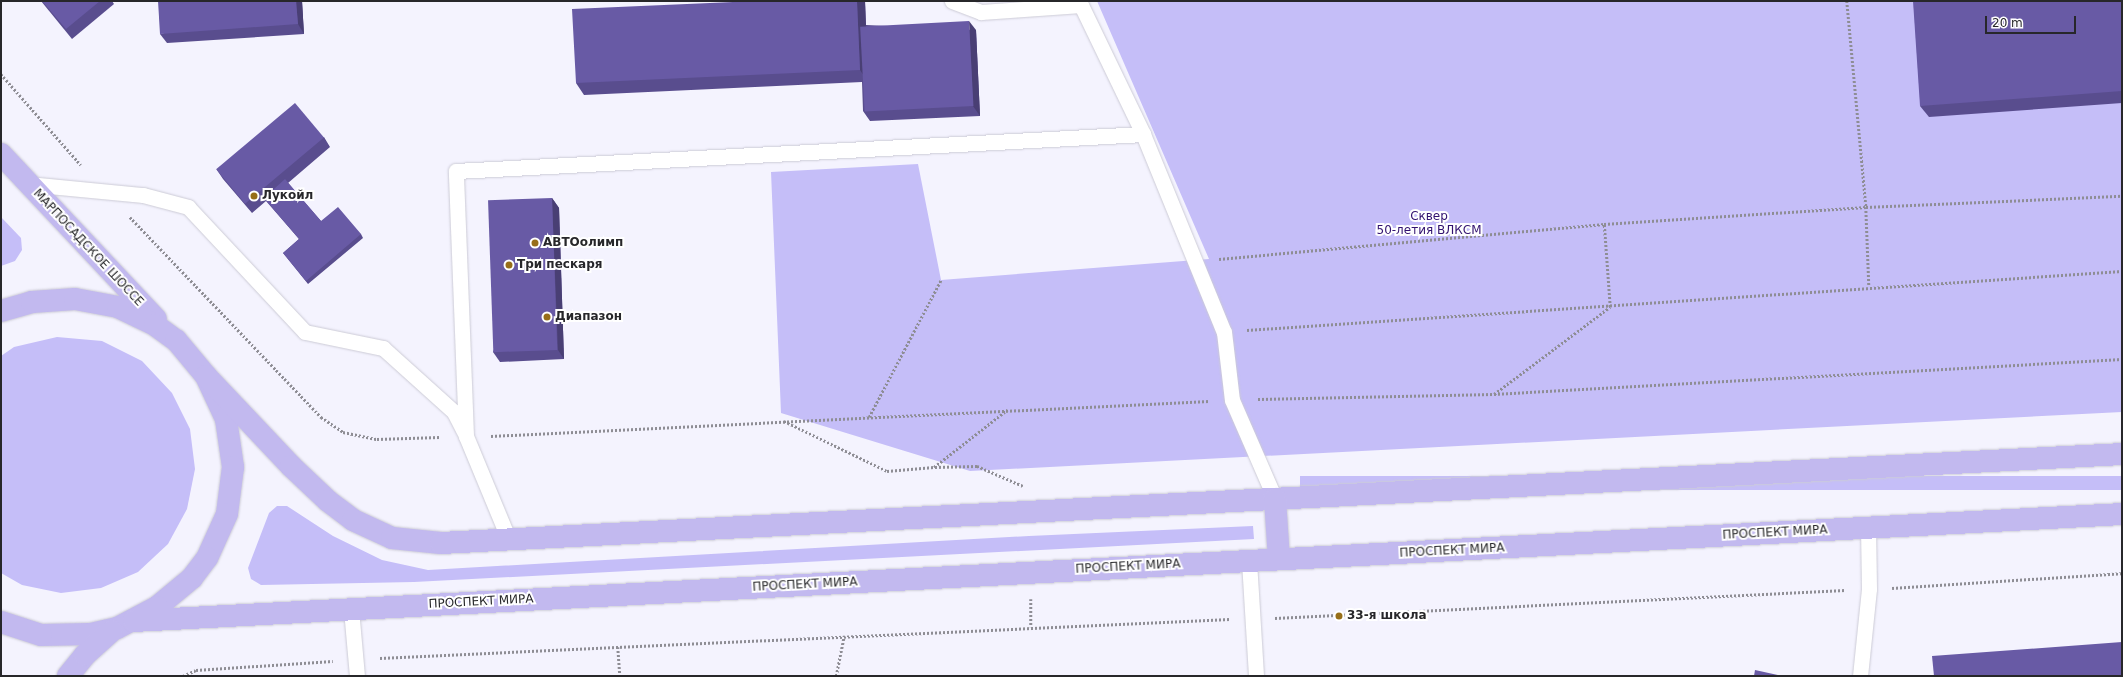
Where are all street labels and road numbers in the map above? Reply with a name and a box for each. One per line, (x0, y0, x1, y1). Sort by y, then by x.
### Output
street label: МАРПОСАДСКОЕ ШОССЕ (30, 187, 146, 309)
street label: ПРОСПЕКТ МИРА (1722, 523, 1828, 543)
street label: ПРОСПЕКТ МИРА (1399, 541, 1505, 561)
street label: ПРОСПЕКТ МИРА (1075, 557, 1181, 577)
street label: ПРОСПЕКТ МИРА (752, 575, 858, 595)
street label: ПРОСПЕКТ МИРА (428, 592, 534, 612)

